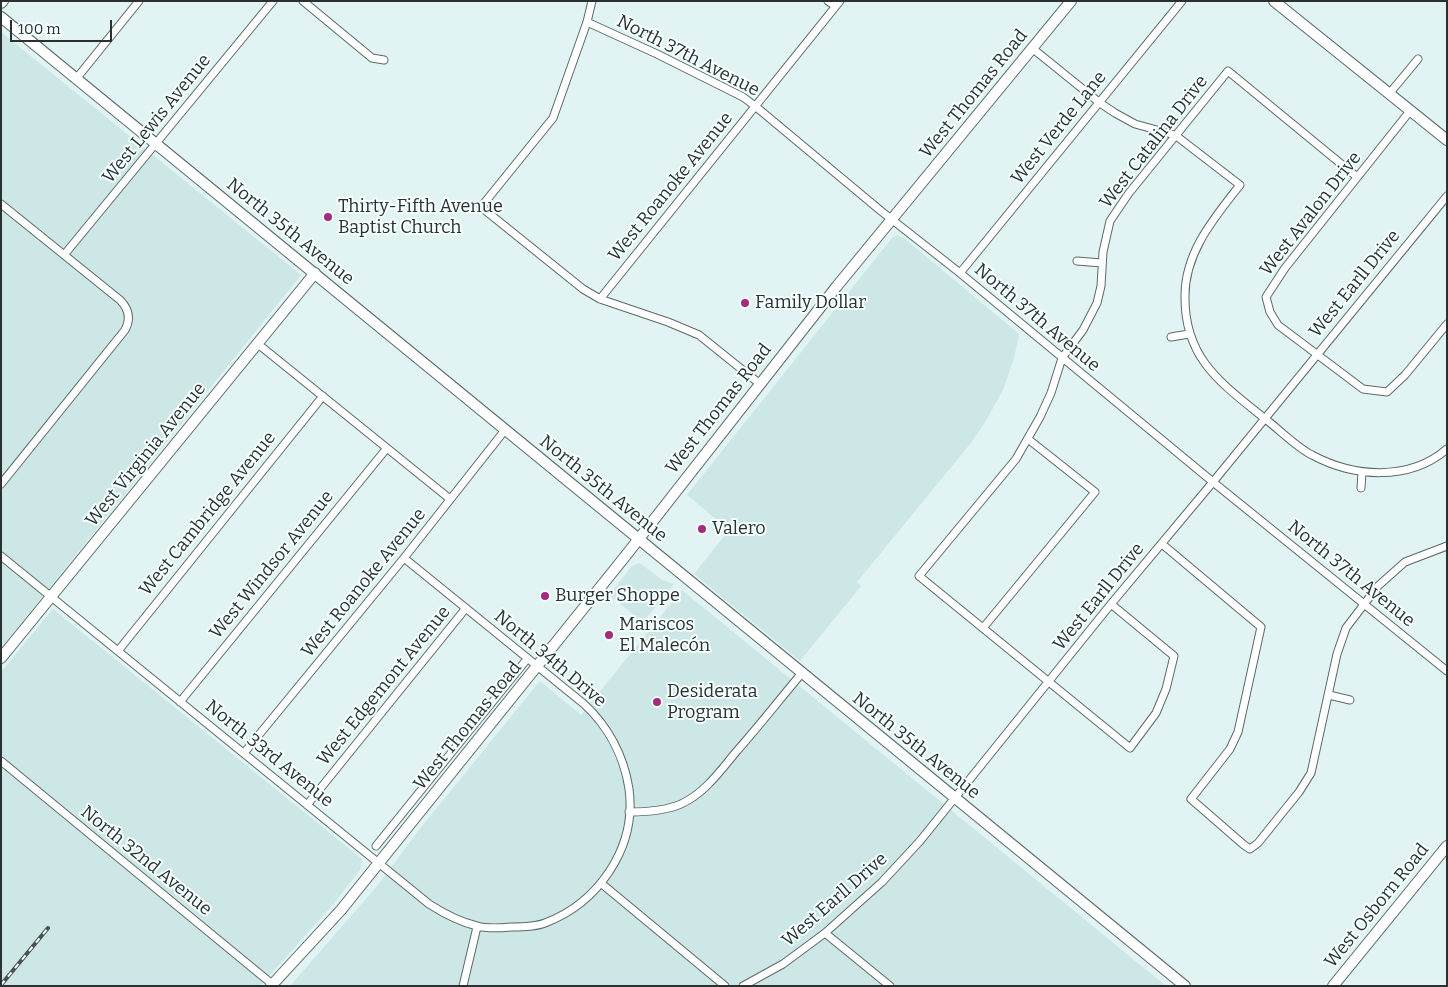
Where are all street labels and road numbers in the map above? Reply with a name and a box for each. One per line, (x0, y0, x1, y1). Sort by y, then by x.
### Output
street label: North 37th Avenue (613, 11, 763, 101)
street label: West Thomas Road (916, 25, 1032, 163)
street label: West Lewis Avenue (98, 50, 216, 188)
street label: West Verde Lane (1007, 67, 1111, 189)
street label: West Catalina Drive (1095, 71, 1213, 213)
street label: West Roanoke Avenue (604, 108, 738, 266)
street label: West Avalon Drive (1256, 148, 1366, 280)
street label: North 35th Avenue (222, 174, 358, 290)
street label: West Earll Drive (1305, 226, 1405, 342)
street label: North 37th Avenue (970, 259, 1104, 377)
street label: West Thomas Road (662, 340, 776, 478)
street label: West Virginia Avenue (81, 379, 211, 531)
street label: West Cambridge Avenue (135, 428, 281, 600)
street label: North 35th Avenue (535, 431, 671, 547)
street label: West Windsor Avenue (206, 487, 338, 643)
street label: West Roanoke Avenue (297, 504, 431, 662)
street label: North 37th Avenue (1283, 516, 1419, 632)
street label: West Earll Drive (1049, 539, 1149, 655)
street label: West Edgemont Avenue (313, 602, 455, 770)
street label: North 34th Drive (490, 606, 610, 712)
street label: West Thomas Road (410, 657, 526, 795)
street label: North 35th Avenue (848, 688, 984, 804)
street label: North 33rd Avenue (201, 696, 337, 812)
street label: North 32nd Avenue (76, 802, 216, 920)
street label: West Osborn Road (1320, 840, 1434, 972)
street label: West Earll Drive (778, 848, 892, 952)

